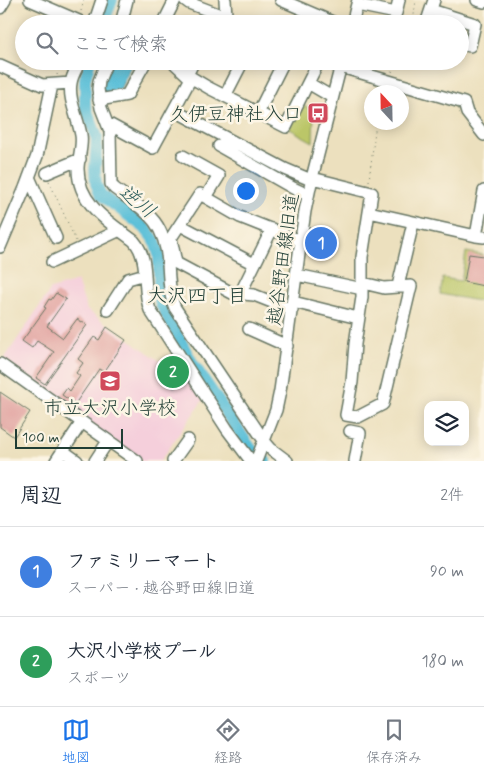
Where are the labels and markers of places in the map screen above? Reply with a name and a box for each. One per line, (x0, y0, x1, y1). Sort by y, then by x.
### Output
bus stop icon: 久伊豆神社入口 (306, 101, 330, 125)
place label: 久伊豆神社入口 (169, 102, 302, 127)
pin: 1 (305, 224, 337, 262)
pin: 2 (157, 353, 189, 391)
school or university icon: 市立大沢小学校 (98, 369, 122, 393)
place label: 市立大沢小学校 (43, 396, 177, 421)

